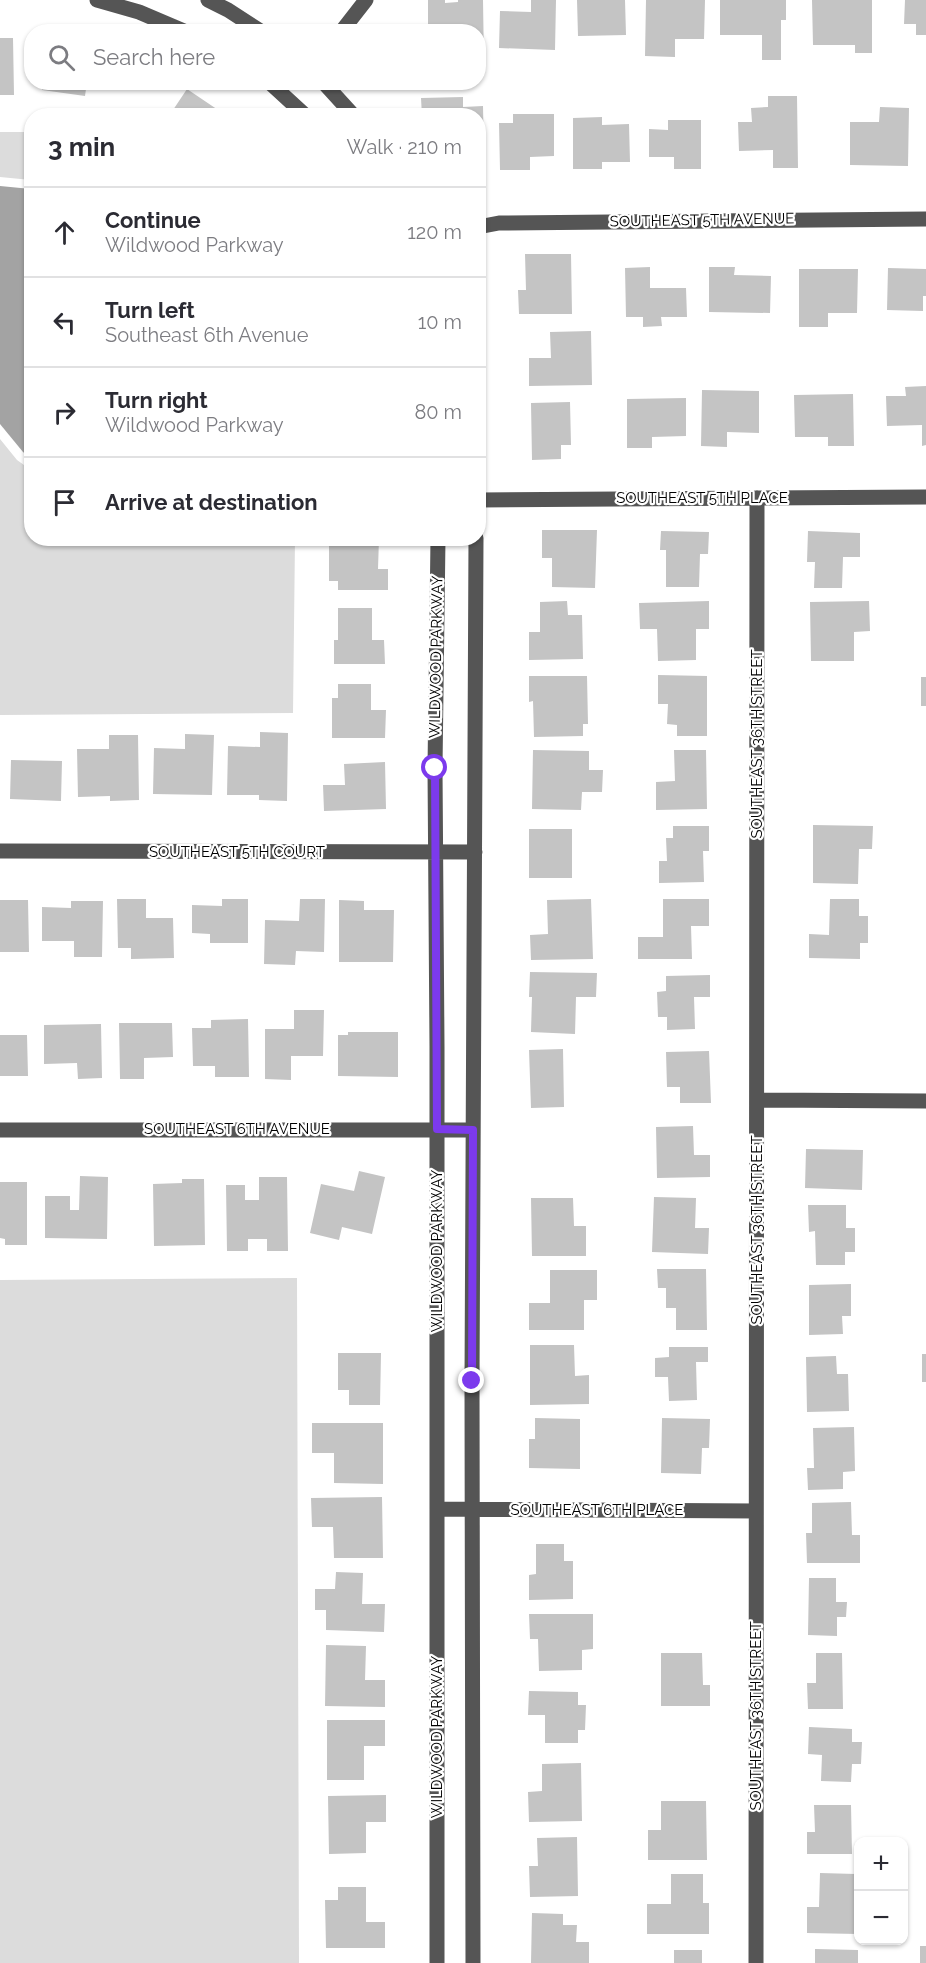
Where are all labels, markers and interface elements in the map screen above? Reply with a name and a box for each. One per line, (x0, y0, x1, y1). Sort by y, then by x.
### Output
search box (24, 24, 486, 90)
icon: search (45, 41, 78, 74)
text: Search here (93, 44, 215, 70)
text: 3 min (48, 132, 115, 162)
text: Walk · 210 m (347, 135, 462, 159)
text: Continue (105, 207, 201, 233)
street label: SOUTHEAST 5TH AVENUE (610, 209, 794, 231)
icon: ahead (48, 216, 81, 249)
text: 120 m (407, 220, 462, 244)
text: Wildwood Parkway (105, 233, 284, 257)
text: Turn left (105, 297, 195, 323)
icon: left (48, 306, 81, 339)
text: 10 m (418, 310, 462, 334)
text: Southeast 6th Avenue (105, 323, 308, 347)
text: Turn right (105, 387, 208, 413)
icon: right (48, 396, 81, 429)
text: 80 m (414, 400, 462, 424)
text: Wildwood Parkway (105, 413, 284, 437)
icon: arrive (48, 486, 81, 519)
text: Arrive at destination (105, 489, 318, 515)
street label: SOUTHEAST 5TH PLACE (616, 489, 788, 507)
street label: WILDWOOD PARKWAY (426, 575, 446, 738)
street label: SOUTHEAST 36TH STREET (748, 649, 766, 839)
route start (421, 754, 447, 780)
street label: SOUTHEAST 5TH COURT (149, 843, 325, 861)
street label: SOUTHEAST 6TH AVENUE (144, 1120, 330, 1138)
street label: SOUTHEAST 36TH STREET (748, 1135, 766, 1325)
street label: WILDWOOD PARKWAY (428, 1169, 446, 1332)
route end (458, 1367, 484, 1393)
street label: SOUTHEAST 6TH PLACE (511, 1501, 683, 1519)
street label: SOUTHEAST 36TH STREET (747, 1621, 765, 1811)
street label: WILDWOOD PARKWAY (428, 1655, 446, 1818)
map controls (854, 1837, 908, 1945)
button: + (854, 1837, 908, 1891)
button: − (854, 1891, 908, 1945)

